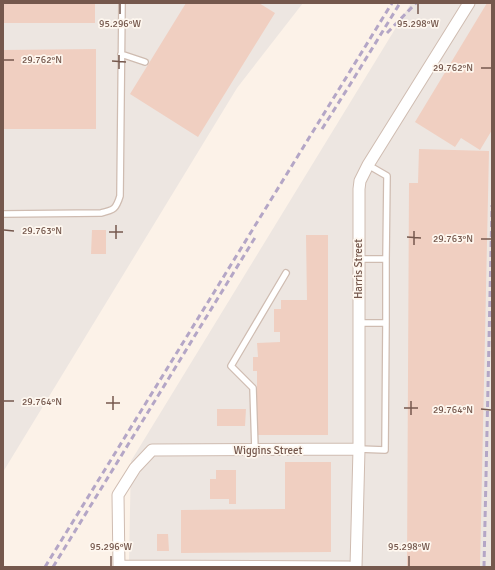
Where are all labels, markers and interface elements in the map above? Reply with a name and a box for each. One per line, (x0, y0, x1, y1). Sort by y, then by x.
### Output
text: 95.296°W (99, 18, 141, 30)
text: 95.298°W (397, 18, 439, 30)
text: 29.762°N (22, 54, 62, 66)
text: 29.762°N (433, 62, 473, 74)
text: 29.763°N (22, 225, 62, 237)
text: 29.763°N (433, 233, 473, 245)
street label: Harris Street (352, 239, 365, 299)
text: 29.764°N (22, 396, 62, 408)
text: 29.764°N (433, 404, 473, 416)
street label: Wiggins Street (234, 444, 303, 457)
text: 95.296°W (90, 541, 132, 553)
text: 95.298°W (388, 541, 430, 553)

